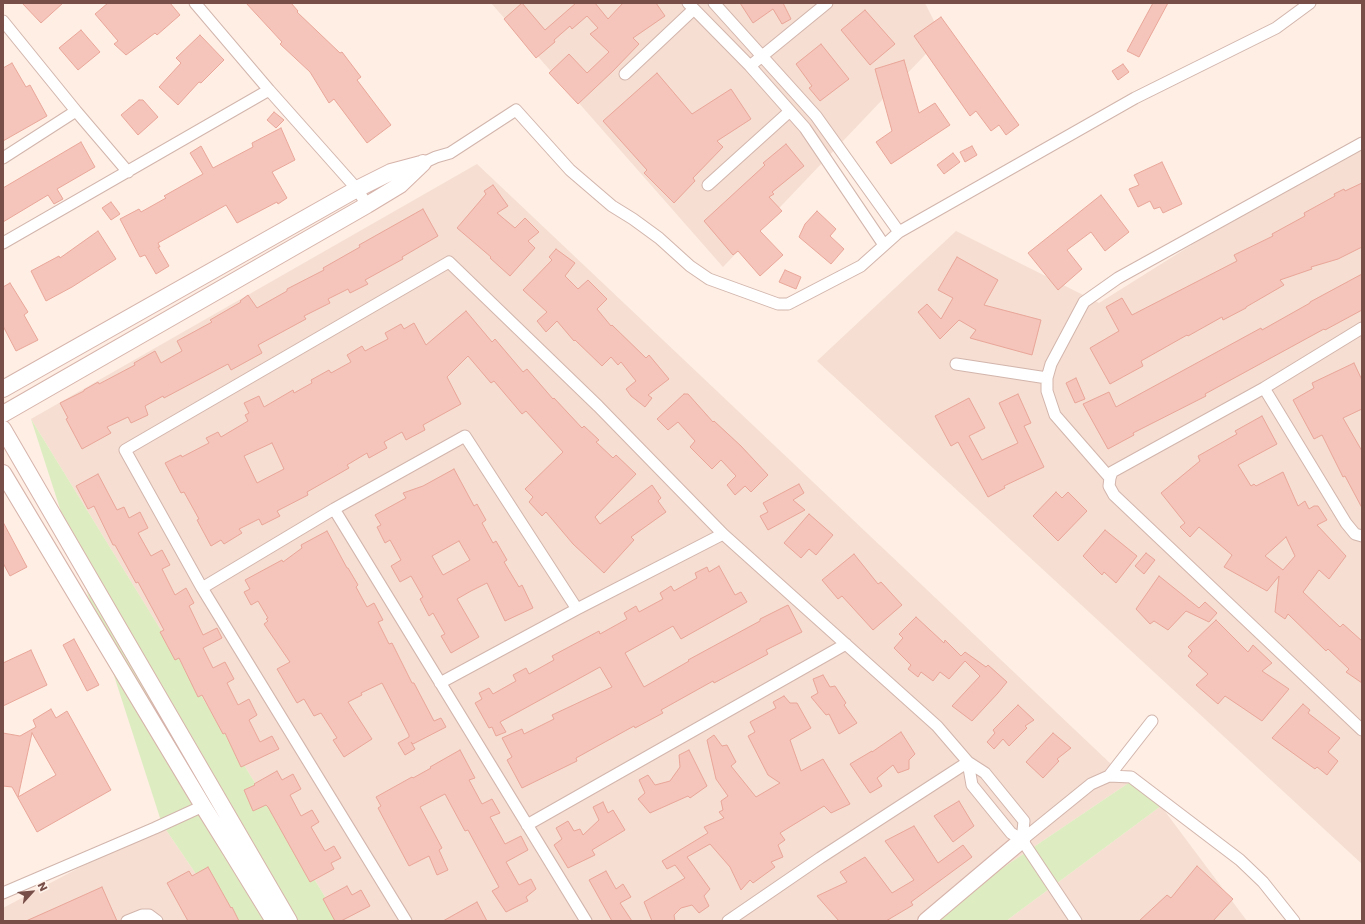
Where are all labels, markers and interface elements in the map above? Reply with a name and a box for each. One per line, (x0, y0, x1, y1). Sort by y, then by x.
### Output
north arrow (12, 872, 52, 912)
text: N (34, 879, 52, 894)

